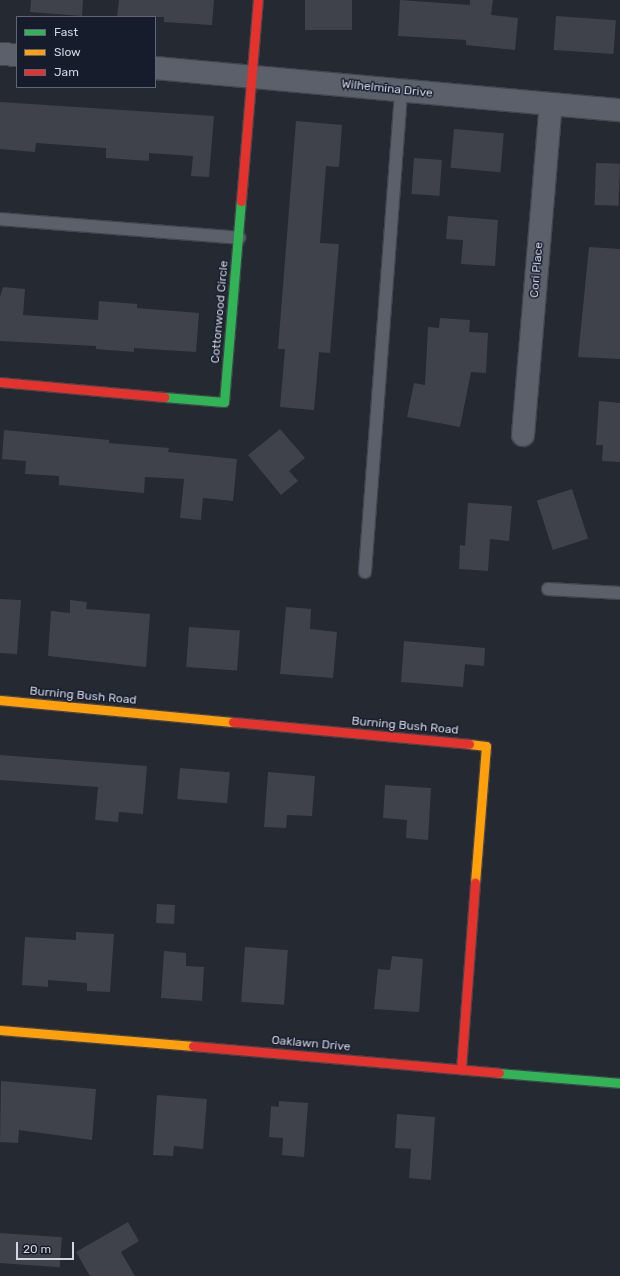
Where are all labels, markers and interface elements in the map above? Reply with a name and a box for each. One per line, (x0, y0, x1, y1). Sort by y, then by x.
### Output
legend (16, 16, 156, 88)
text: Fast (54, 25, 78, 39)
text: Slow (54, 45, 81, 59)
text: Jam (54, 65, 79, 79)
street label: Wilhelmina Drive (341, 77, 433, 101)
street label: Cori Place (527, 242, 547, 298)
street label: Cottonwood Circle (208, 260, 232, 364)
street label: Burning Bush Road (29, 684, 137, 708)
street label: Burning Bush Road (351, 714, 459, 738)
street label: Oaklawn Drive (271, 1033, 351, 1055)
scale bar (18, 1234, 76, 1260)
text: 20 m (23, 1242, 51, 1256)

